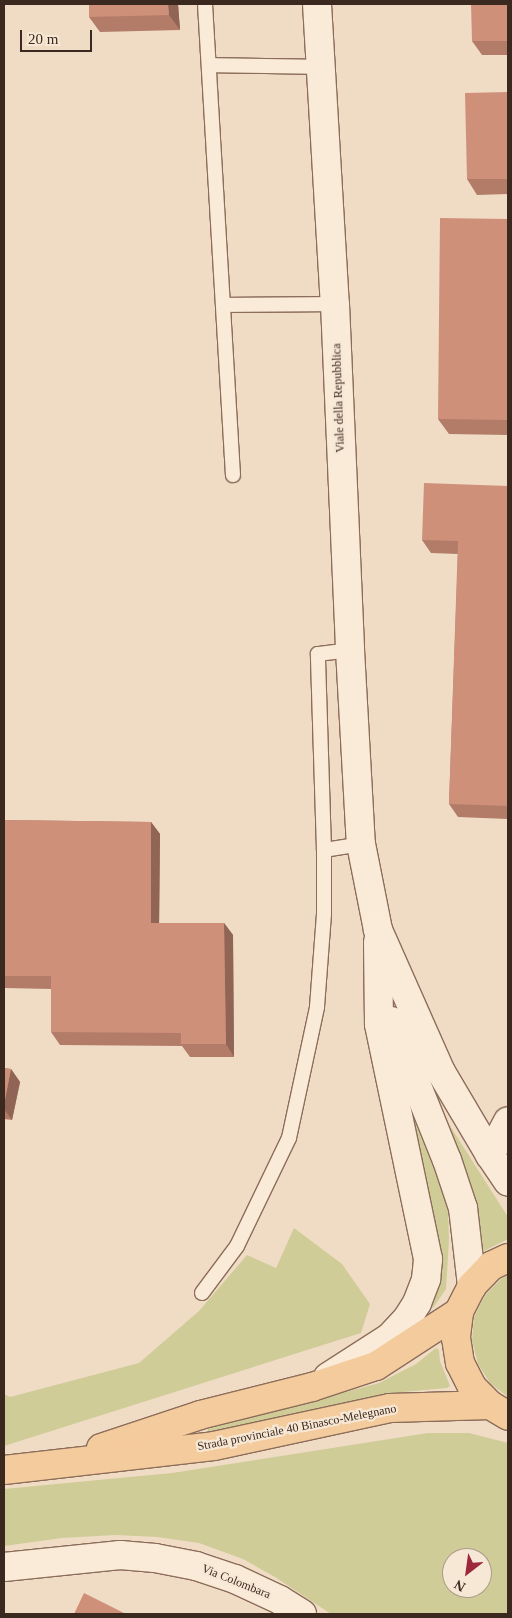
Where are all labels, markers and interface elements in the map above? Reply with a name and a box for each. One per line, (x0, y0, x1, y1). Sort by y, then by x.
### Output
scale bar (22, 20, 95, 52)
text: 20 m (28, 31, 58, 47)
street label: Viale della Repubblica (330, 343, 348, 453)
street label: Strada provinciale 40 Binasco-Melegnano (196, 1402, 398, 1454)
north arrow (442, 1548, 492, 1598)
street label: Via Colombara (199, 1562, 273, 1602)
text: N (452, 1577, 468, 1595)

